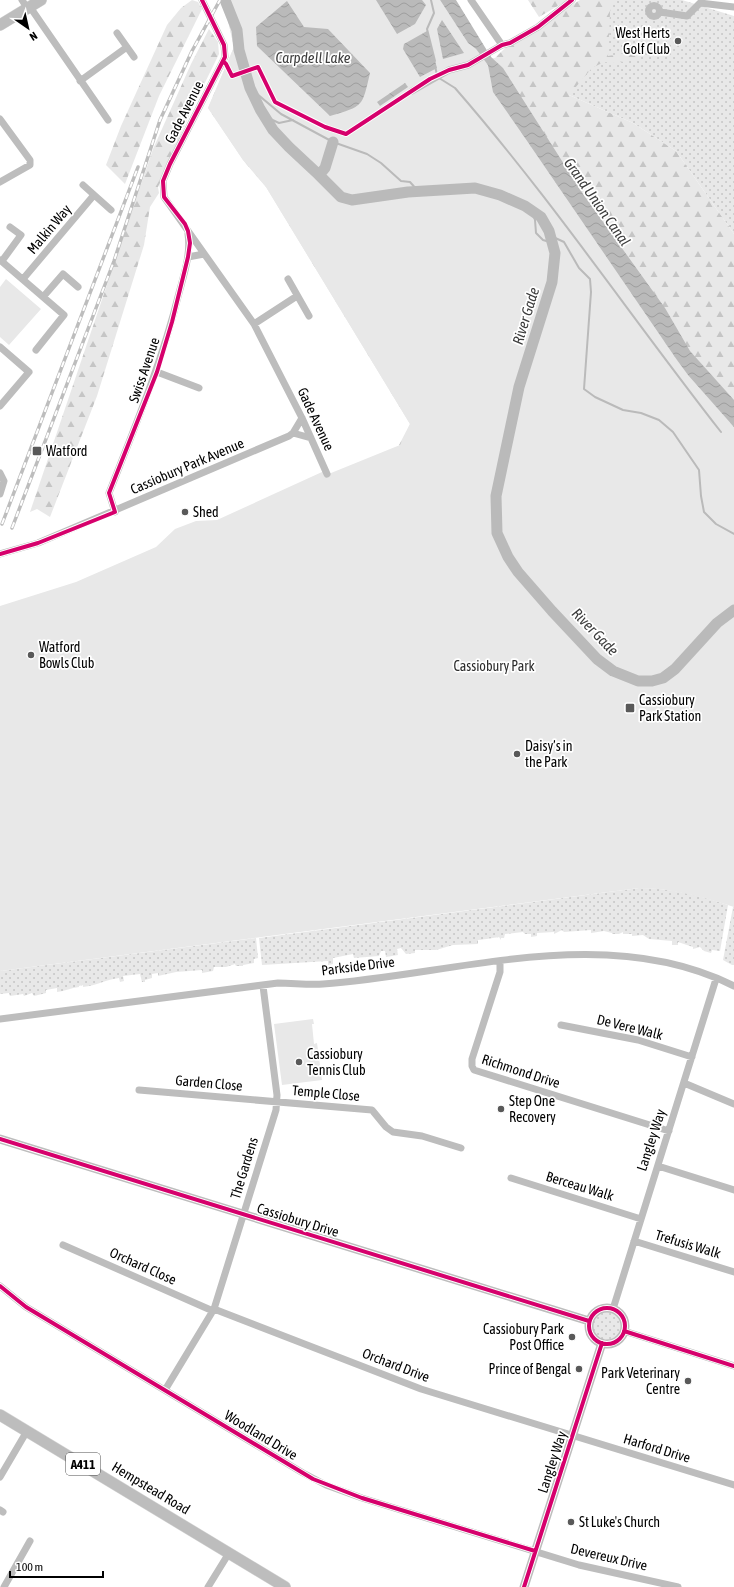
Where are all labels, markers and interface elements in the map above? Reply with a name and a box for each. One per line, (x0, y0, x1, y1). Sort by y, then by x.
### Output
north arrow (8, 8, 48, 48)
place label: West Herts Golf Club (616, 25, 670, 57)
text: N (28, 29, 40, 43)
marker: West Herts Golf Club (673, 36, 683, 46)
water label: Carpdell Lake (275, 49, 351, 66)
street label: Gade Avenue (162, 78, 206, 146)
water label: Grand Union Canal (561, 155, 634, 249)
street label: Malkin Way (24, 201, 74, 257)
water label: River Gade (509, 285, 542, 347)
street label: Swiss Avenue (125, 335, 163, 405)
street label: Gade Avenue (294, 385, 338, 453)
street label: Cassiobury Park Avenue (128, 435, 246, 497)
place label: Watford (46, 443, 87, 459)
marker: Watford (31, 445, 43, 457)
place label: Shed (193, 504, 219, 520)
marker: Shed (180, 507, 190, 517)
water label: River Gade (569, 604, 622, 659)
place label: Watford Bowls Club (39, 639, 95, 671)
marker: Watford Bowls Club (26, 650, 36, 660)
park label: Cassiobury Park (453, 658, 535, 674)
place label: Cassiobury Park Station (639, 692, 701, 724)
marker: Cassiobury Park Station (624, 702, 636, 714)
place label: Daisy’s in the Park (525, 738, 573, 770)
marker: Daisy’s in the Park (512, 749, 522, 759)
street label: Parkside Drive (320, 954, 396, 978)
street label: De Vere Walk (595, 1011, 665, 1043)
place label: Cassiobury Tennis Club (307, 1046, 366, 1078)
street label: Richmond Drive (480, 1051, 562, 1091)
marker: Cassiobury Tennis Club (294, 1057, 304, 1067)
street label: Garden Close (175, 1072, 243, 1094)
street label: Temple Close (291, 1082, 361, 1104)
place label: Step One Recovery (509, 1093, 556, 1125)
marker: Step One Recovery (496, 1104, 506, 1114)
street label: Langley Way (633, 1107, 669, 1173)
street label: The Gardens (227, 1135, 261, 1201)
street label: Berceau Walk (544, 1168, 616, 1204)
street label: Cassiobury Drive (255, 1200, 341, 1240)
street label: Trefusis Walk (653, 1226, 723, 1262)
street label: Orchard Close (107, 1244, 179, 1288)
place label: Cassiobury Park Post Office (483, 1321, 564, 1353)
marker: Cassiobury Park Post Office (567, 1332, 577, 1342)
street label: Orchard Drive (360, 1345, 432, 1385)
place label: Prince of Bengal (488, 1361, 571, 1377)
marker: Prince of Bengal (574, 1364, 584, 1374)
place label: Park Veterinary Centre (601, 1365, 680, 1397)
marker: Park Veterinary Centre (683, 1376, 693, 1386)
street label: Woodland Drive (222, 1407, 300, 1463)
street label: Langley Way (534, 1429, 570, 1495)
street label: Harford Drive (622, 1430, 692, 1466)
road number: A411 (66, 1453, 100, 1475)
street label: Hempstead Road (109, 1458, 193, 1518)
place label: St Luke's Church (579, 1514, 660, 1530)
marker: St Luke's Church (566, 1517, 576, 1527)
street label: Devereux Drive (569, 1540, 649, 1574)
scale bar (10, 1553, 103, 1579)
text: 100 m (16, 1560, 43, 1574)

